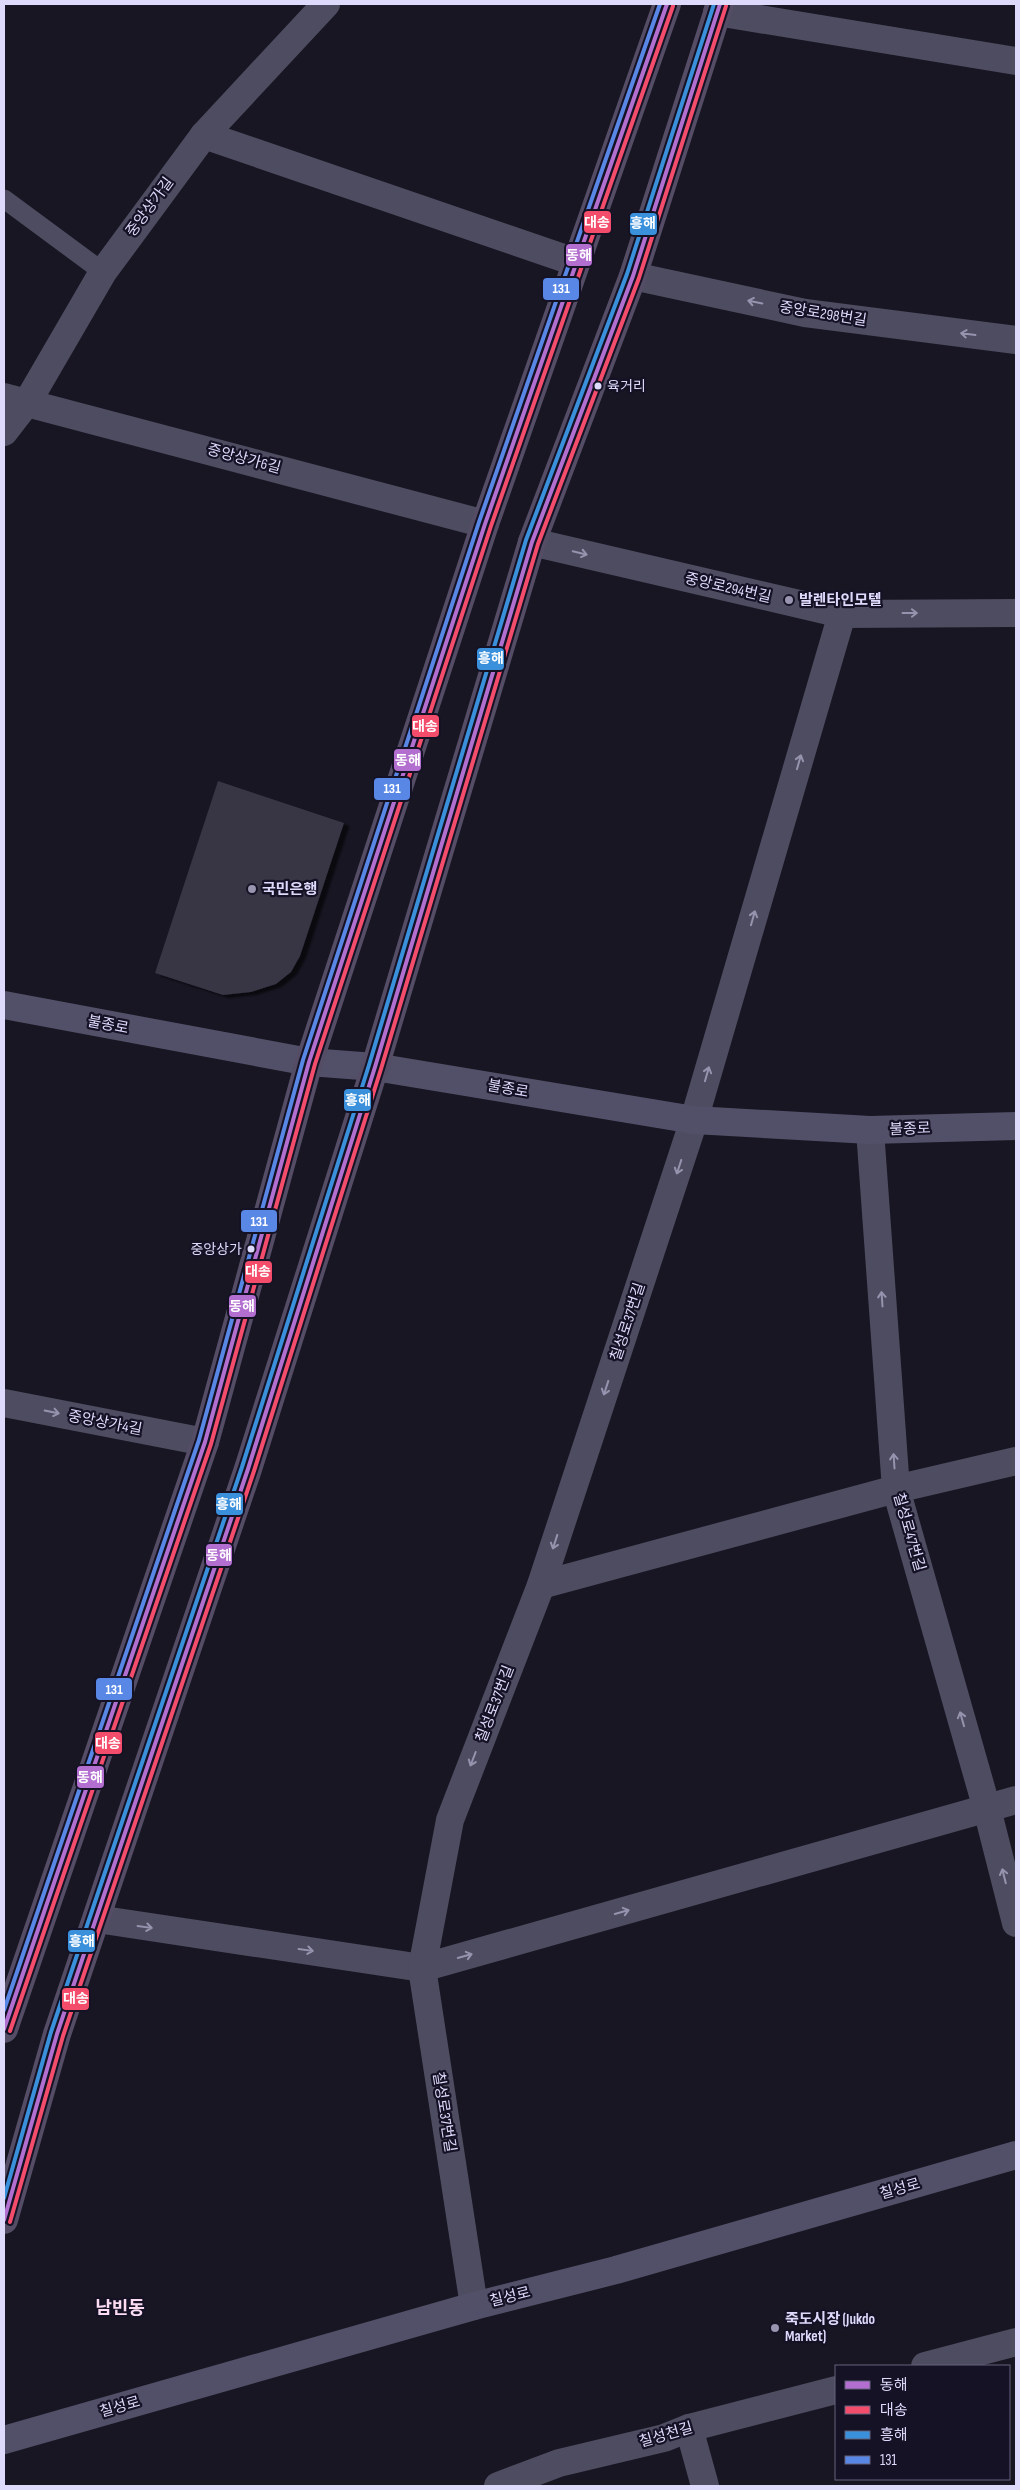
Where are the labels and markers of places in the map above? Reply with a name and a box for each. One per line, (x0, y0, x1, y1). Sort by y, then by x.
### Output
place label: 육거리 (607, 378, 646, 395)
marker: 육거리 (593, 381, 603, 391)
place label: 발렌타인모텔 (799, 591, 882, 610)
marker: 발렌타인모텔 (783, 594, 795, 606)
place label: 국민은행 (262, 880, 317, 899)
marker: 국민은행 (246, 883, 258, 895)
place label: 중앙상가 (190, 1241, 242, 1258)
marker: 중앙상가 (246, 1244, 256, 1254)
place label: 죽도시장 (Jukdo Market) (785, 2310, 875, 2346)
marker: 죽도시장 (Jukdo Market) (769, 2322, 781, 2334)

